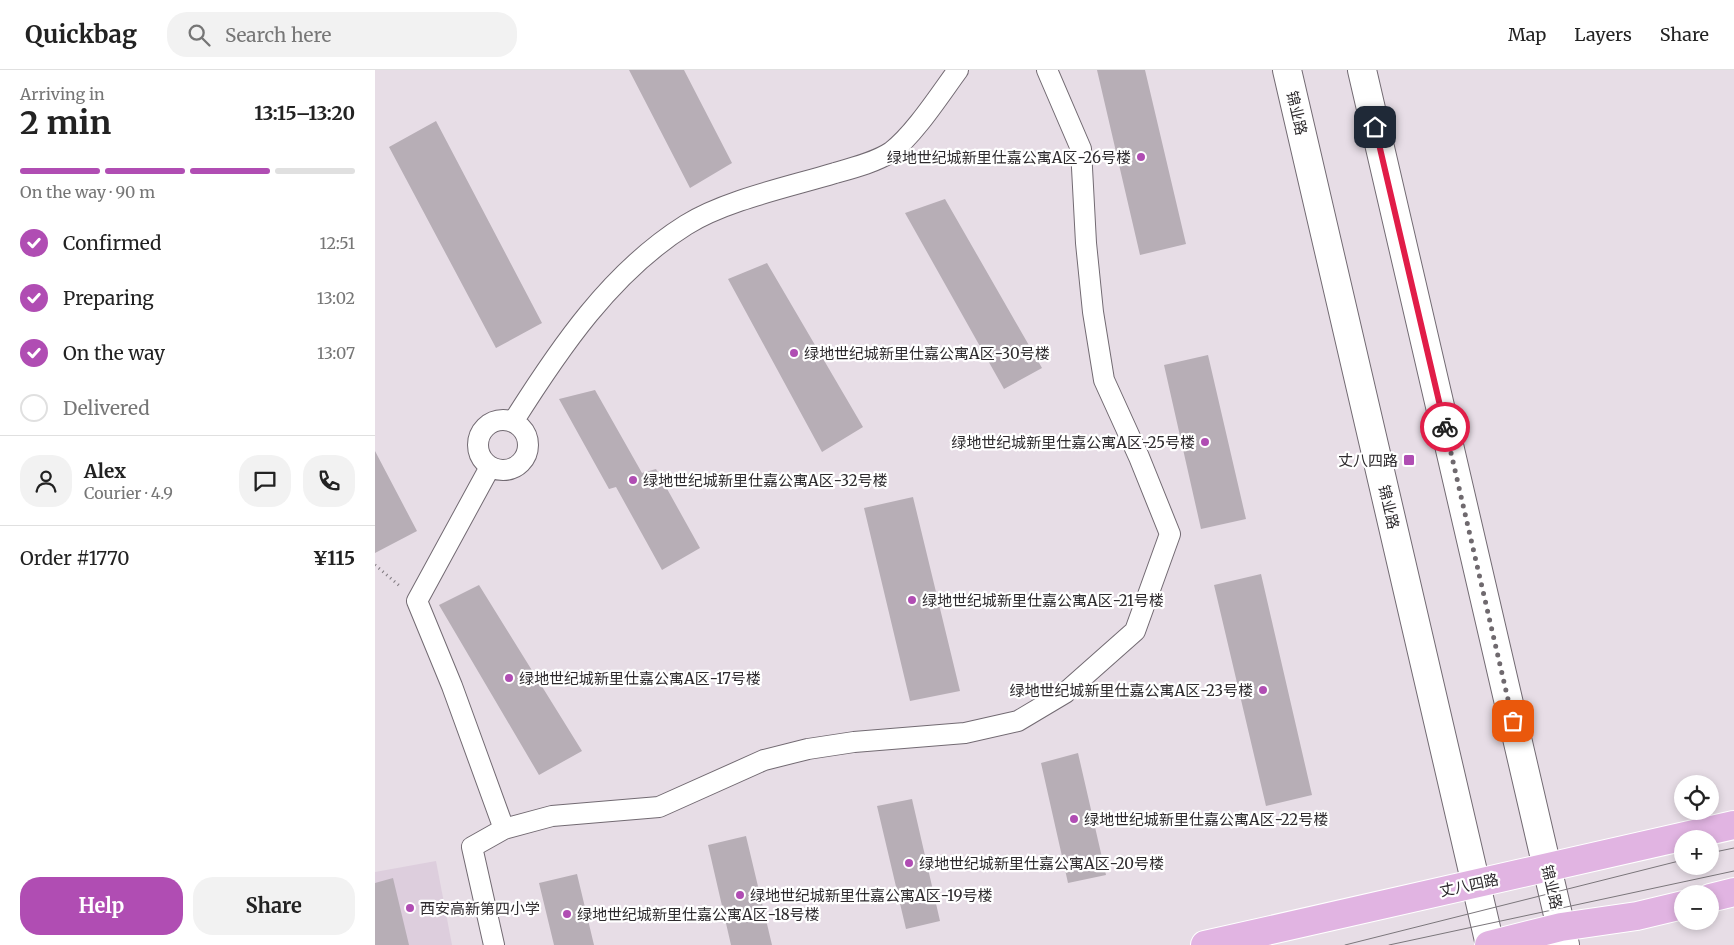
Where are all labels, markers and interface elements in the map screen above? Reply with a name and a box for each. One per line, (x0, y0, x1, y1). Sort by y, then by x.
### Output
search box (167, 12, 517, 57)
text: Quickbag (25, 19, 137, 50)
icon: search (185, 21, 213, 49)
text: Search here (225, 23, 331, 47)
text: Map (1508, 23, 1546, 46)
text: Layers (1574, 23, 1632, 46)
text: Share (1660, 23, 1709, 46)
text: Arriving in (20, 84, 105, 104)
street label: 锦业路 (1283, 89, 1311, 137)
text: 13:15–13:20 (254, 101, 355, 125)
text: 2 min (20, 103, 111, 143)
pin (1354, 106, 1396, 148)
icon: home (1361, 113, 1389, 141)
place label: 绿地世纪城新里仕嘉公寓A区-26号楼 (887, 148, 1131, 167)
marker: 绿地世纪城新里仕嘉公寓A区-26号楼 (1135, 151, 1147, 163)
text: On the way · 90 m (20, 182, 155, 202)
icon: check (20, 229, 48, 257)
text: Confirmed (63, 231, 161, 255)
text: 12:51 (320, 233, 355, 253)
icon: check (20, 284, 48, 312)
text: Preparing (63, 286, 154, 310)
text: 13:02 (317, 288, 355, 308)
icon: check (20, 339, 48, 367)
text: On the way (63, 341, 165, 365)
text: 13:07 (317, 343, 355, 363)
place label: 绿地世纪城新里仕嘉公寓A区-30号楼 (804, 344, 1050, 363)
marker: 绿地世纪城新里仕嘉公寓A区-30号楼 (788, 347, 800, 359)
text: Delivered (63, 396, 150, 420)
courier (1420, 402, 1470, 452)
icon: bike (1431, 413, 1459, 441)
place label: 绿地世纪城新里仕嘉公寓A区-25号楼 (951, 433, 1195, 452)
marker: 绿地世纪城新里仕嘉公寓A区-25号楼 (1199, 436, 1211, 448)
place label: 丈八四路 (1338, 451, 1398, 470)
marker: 丈八四路 (1402, 453, 1416, 467)
button: person (20, 455, 72, 507)
button: chat (239, 455, 291, 507)
button: phone (303, 455, 355, 507)
text: Alex (84, 459, 126, 483)
place label: 绿地世纪城新里仕嘉公寓A区-32号楼 (643, 471, 888, 490)
marker: 绿地世纪城新里仕嘉公寓A区-32号楼 (627, 474, 639, 486)
text: Courier · 4.9 (84, 483, 173, 503)
street label: 锦业路 (1375, 483, 1403, 531)
text: Order #1770 (20, 546, 130, 570)
text: ¥115 (313, 546, 355, 570)
place label: 绿地世纪城新里仕嘉公寓A区-21号楼 (922, 591, 1164, 610)
marker: 绿地世纪城新里仕嘉公寓A区-21号楼 (906, 594, 918, 606)
place label: 绿地世纪城新里仕嘉公寓A区-17号楼 (519, 669, 761, 688)
marker: 绿地世纪城新里仕嘉公寓A区-17号楼 (503, 672, 515, 684)
place label: 绿地世纪城新里仕嘉公寓A区-23号楼 (1009, 681, 1253, 700)
marker: 绿地世纪城新里仕嘉公寓A区-23号楼 (1257, 684, 1269, 696)
pin (1492, 700, 1534, 742)
icon: bag (1499, 707, 1527, 735)
map controls (1674, 775, 1719, 930)
button: locate (1674, 775, 1719, 820)
place label: 绿地世纪城新里仕嘉公寓A区-22号楼 (1084, 810, 1328, 829)
marker: 绿地世纪城新里仕嘉公寓A区-22号楼 (1068, 813, 1080, 825)
button: + (1674, 830, 1719, 875)
place label: 绿地世纪城新里仕嘉公寓A区-20号楼 (919, 854, 1164, 873)
marker: 绿地世纪城新里仕嘉公寓A区-20号楼 (903, 857, 915, 869)
street label: 锦业路 (1538, 863, 1566, 911)
street label: 丈八四路 (1438, 869, 1500, 901)
button: Help (20, 877, 183, 935)
button: Share (193, 877, 355, 935)
button: − (1674, 885, 1719, 930)
place label: 绿地世纪城新里仕嘉公寓A区-19号楼 (750, 886, 992, 905)
marker: 绿地世纪城新里仕嘉公寓A区-19号楼 (734, 889, 746, 901)
place label: 西安高新第四小学 (420, 899, 540, 918)
marker: 西安高新第四小学 (404, 902, 416, 914)
place label: 绿地世纪城新里仕嘉公寓A区-18号楼 (577, 905, 820, 924)
marker: 绿地世纪城新里仕嘉公寓A区-18号楼 (561, 908, 573, 920)

